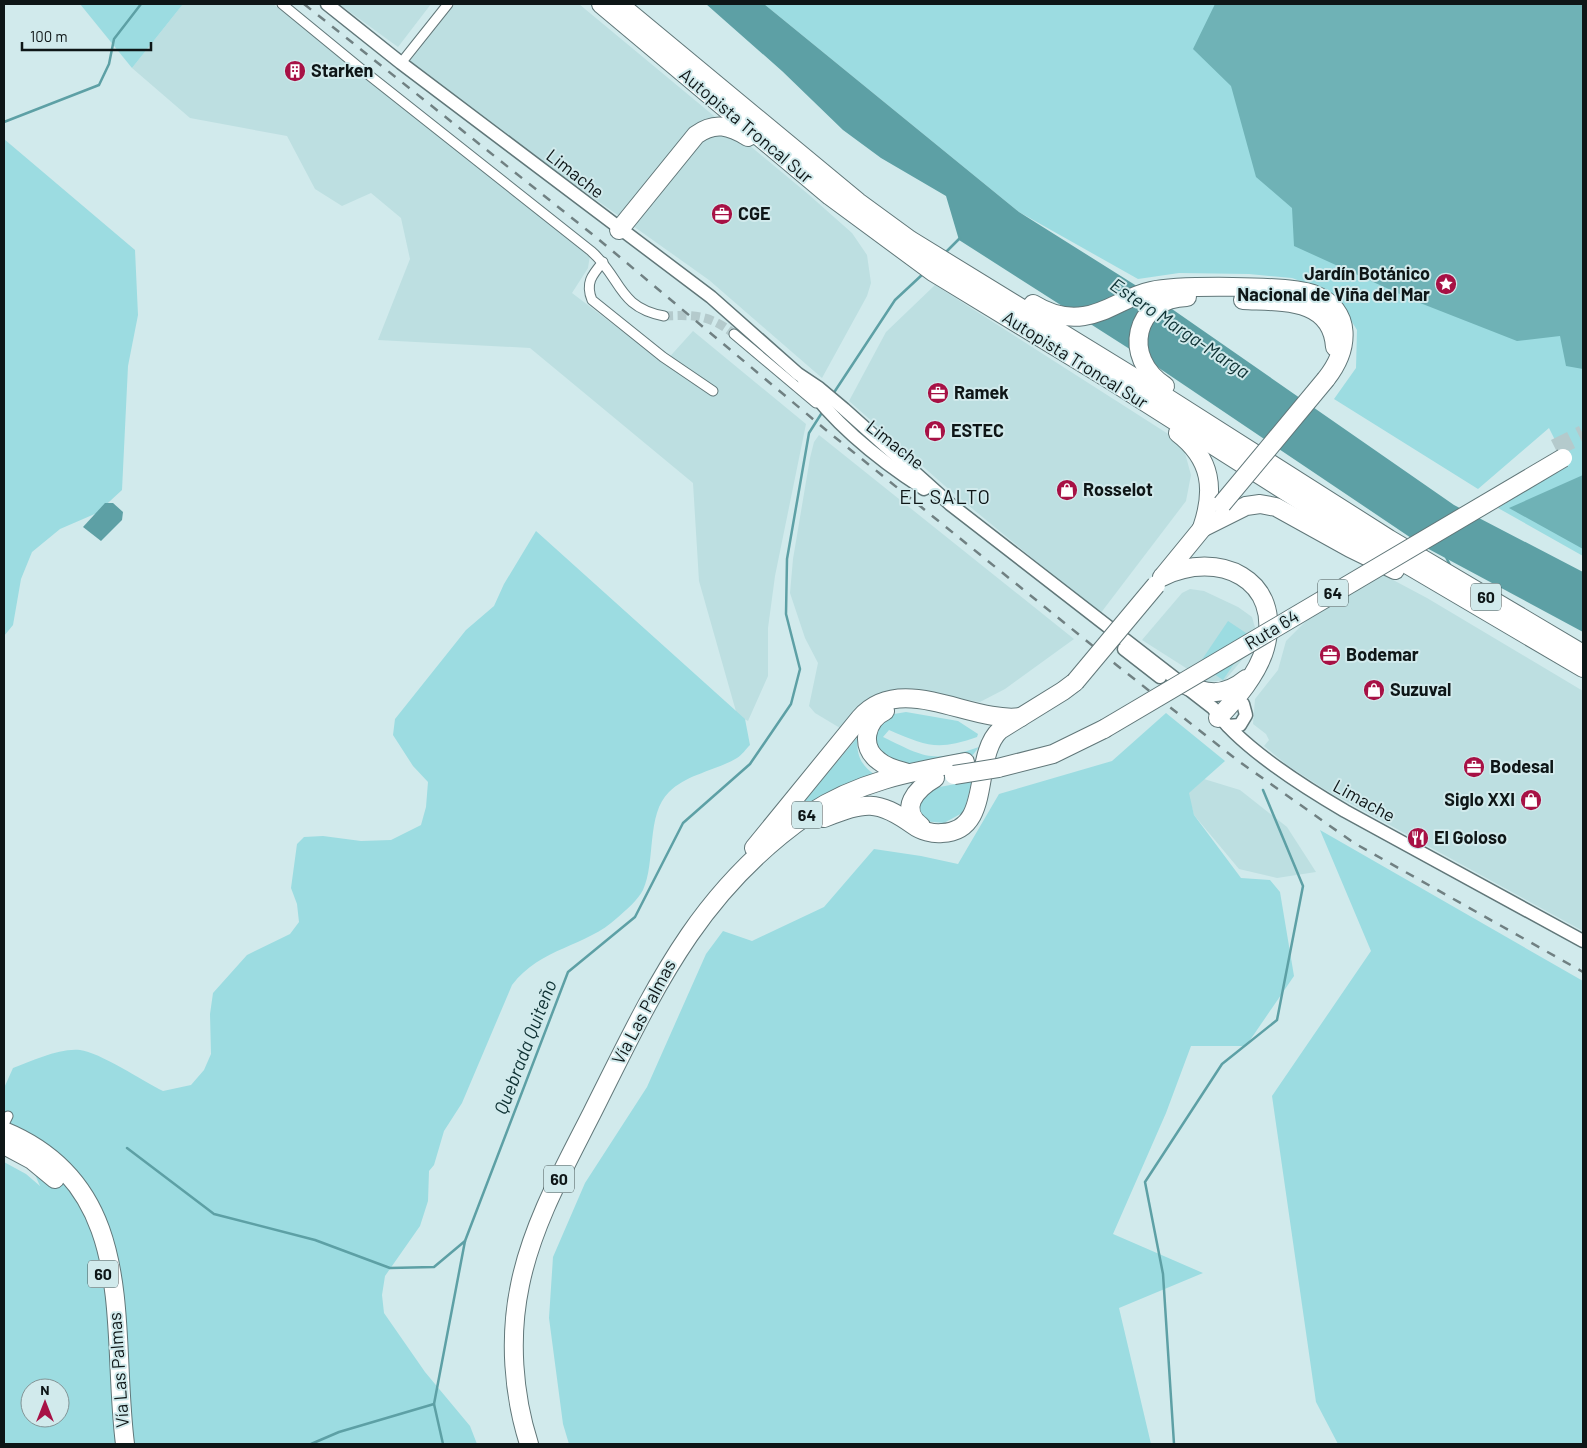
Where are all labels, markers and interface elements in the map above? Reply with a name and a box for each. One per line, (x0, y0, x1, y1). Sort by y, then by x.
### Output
scale bar (22, 20, 151, 52)
text: 100 m (30, 27, 68, 45)
building icon: Starken (283, 59, 307, 83)
place label: Starken (311, 59, 373, 81)
street label: Autopista Troncal Sur (675, 63, 818, 188)
street label: Limache (542, 144, 609, 203)
office icon: CGE (710, 202, 734, 226)
place label: CGE (738, 202, 770, 224)
place label: Jardín Botánico Nacional de Viña del Mar (1237, 262, 1430, 305)
water label: Estero Marga-Marga (1106, 272, 1254, 383)
place icon: Jardín Botánico Nacional de Viña del Mar (1434, 272, 1458, 296)
street label: Autopista Troncal Sur (999, 305, 1153, 413)
office icon: Ramek (926, 381, 950, 405)
place label: Ramek (954, 381, 1009, 403)
street label: Limache (862, 415, 929, 474)
shop icon: ESTEC (923, 419, 947, 443)
place label: ESTEC (951, 419, 1004, 441)
shop icon: Rosselot (1055, 478, 1079, 502)
place label: Rosselot (1083, 478, 1153, 500)
district label: EL SALTO (899, 484, 991, 508)
road number: 64 (1318, 580, 1348, 606)
road number: 60 (1471, 584, 1501, 610)
street label: Ruta 64 (1240, 604, 1303, 654)
office icon: Bodemar (1318, 643, 1342, 667)
place label: Bodemar (1346, 643, 1419, 665)
shop icon: Suzuval (1362, 678, 1386, 702)
place label: Suzuval (1390, 678, 1451, 700)
office icon: Bodesal (1462, 755, 1486, 779)
place label: Bodesal (1490, 755, 1554, 777)
street label: Limache (1330, 774, 1399, 826)
place label: Siglo XXI (1444, 788, 1515, 810)
shop icon: Siglo XXI (1519, 788, 1543, 812)
road number: 64 (792, 802, 822, 828)
restaurant icon: El Goloso (1406, 826, 1430, 850)
place label: El Goloso (1434, 826, 1507, 848)
street label: Vía Las Palmas (606, 955, 680, 1068)
water label: Quebrada Quiteño (488, 976, 561, 1117)
road number: 60 (544, 1166, 574, 1192)
road number: 60 (88, 1260, 118, 1288)
street label: Vía Las Palmas (103, 1312, 133, 1428)
north arrow (20, 1378, 70, 1428)
text: N (40, 1381, 50, 1398)

